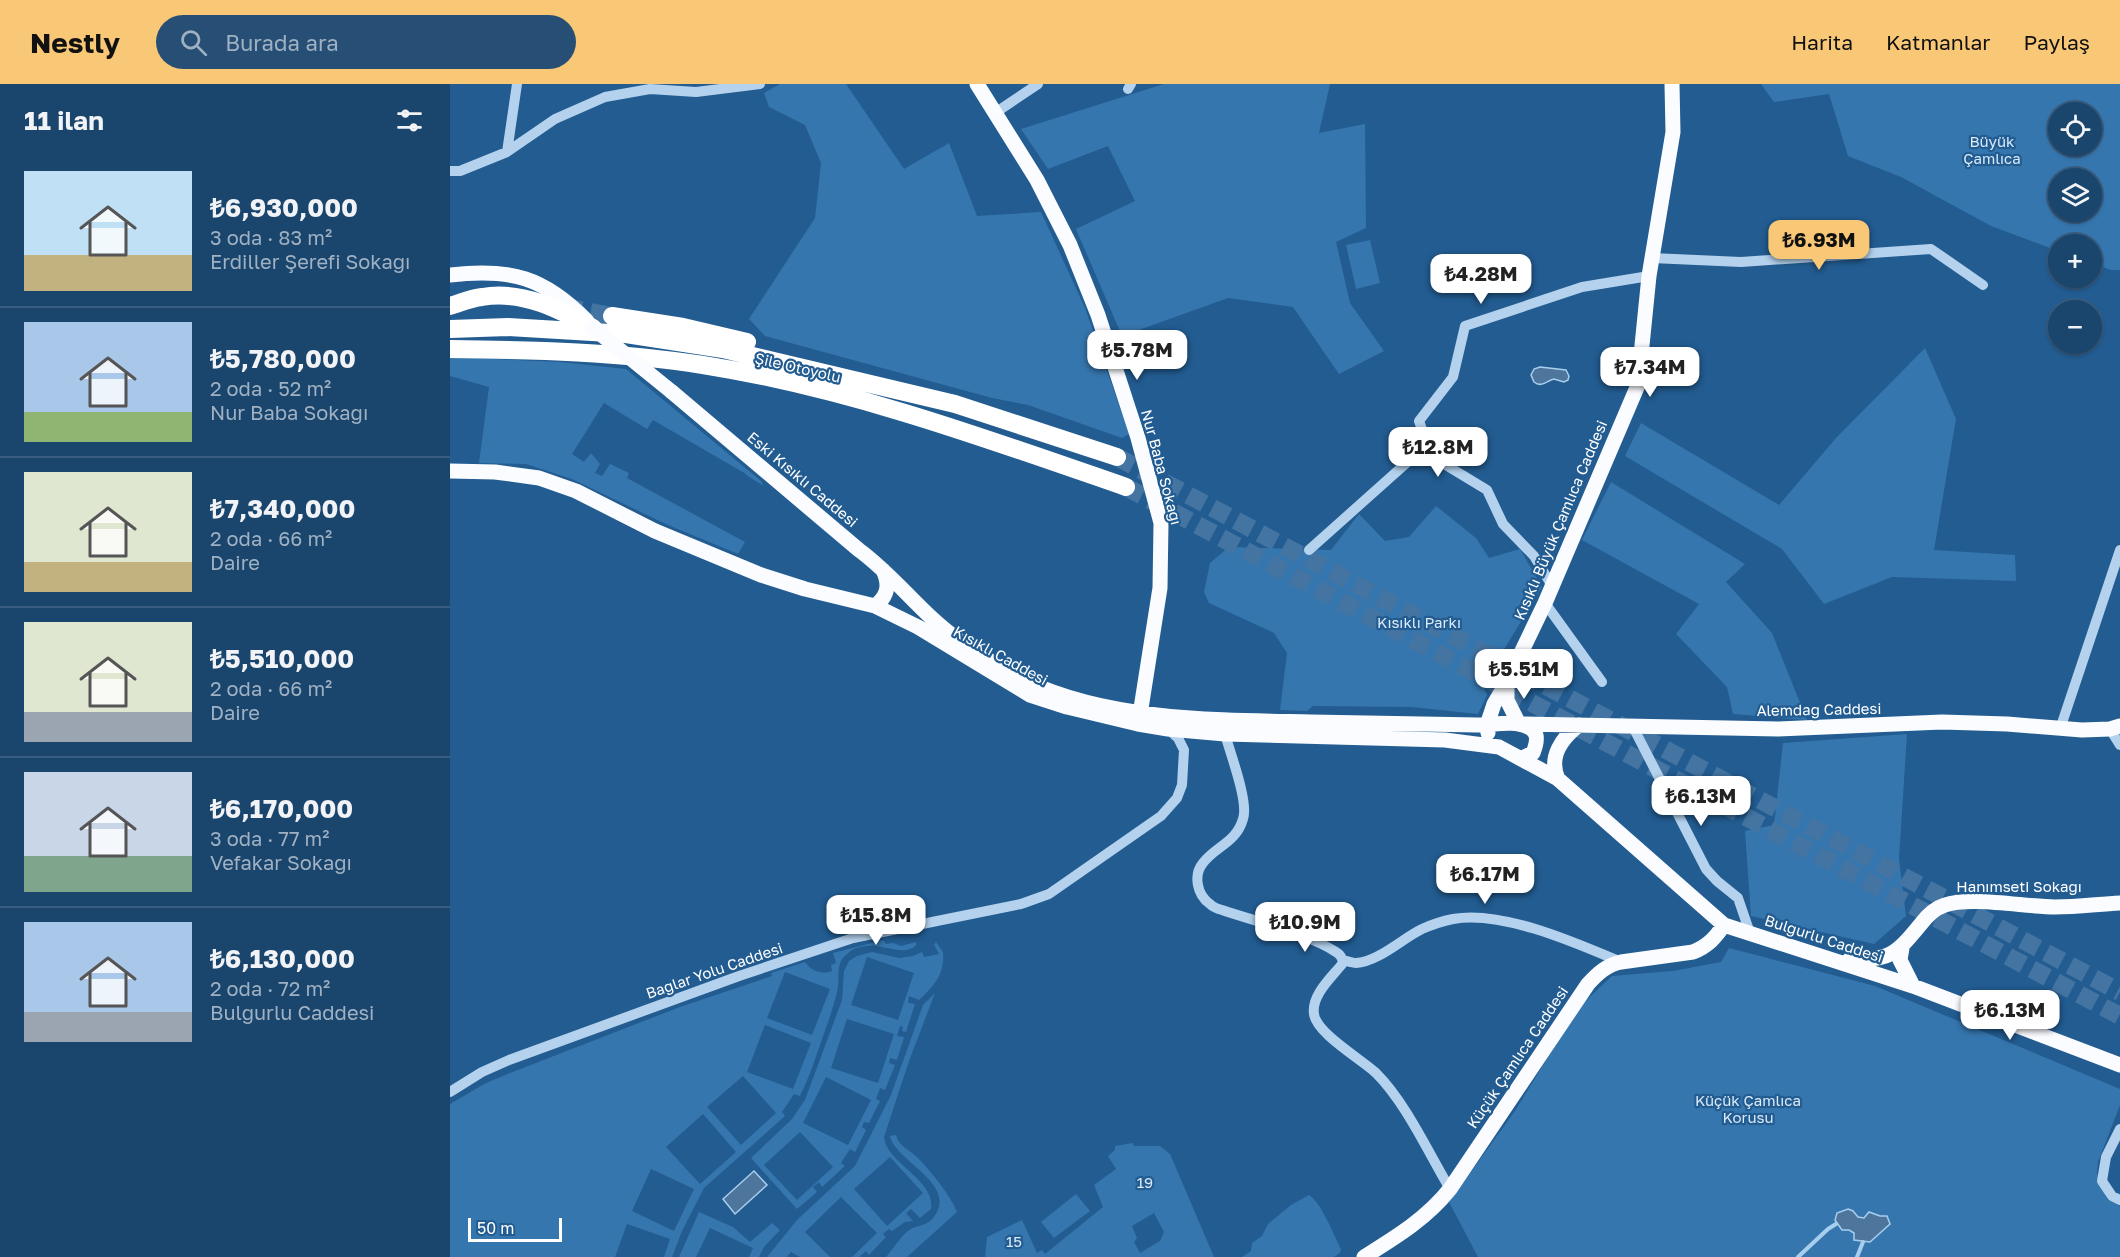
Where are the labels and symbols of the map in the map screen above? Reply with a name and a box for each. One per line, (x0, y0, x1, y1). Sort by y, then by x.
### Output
park label: Büyük Çamlıca (1963, 132, 2021, 167)
pin: ₺6.93M (1770, 220, 1868, 271)
pin: ₺4.28M (1432, 254, 1530, 305)
pin: ₺5.78M (1088, 330, 1186, 381)
pin: ₺7.34M (1601, 347, 1699, 398)
street label: Şile Otoyolu (753, 348, 843, 386)
street label: Nur Baba Sokağı (1138, 407, 1186, 527)
street label: Kısıklı Büyük Çamlıca Caddesi (1510, 417, 1610, 623)
pin: ₺12.8M (1389, 427, 1487, 478)
street label: Eski Kısıklı Caddesi (744, 428, 862, 530)
park label: Kısıklı Parkı (1377, 613, 1461, 631)
street label: Kısıklı Caddesi (951, 622, 1051, 688)
pin: ₺5.51M (1475, 649, 1573, 700)
street label: Alemdağ Caddesi (1756, 699, 1882, 719)
pin: ₺6.13M (1652, 776, 1750, 827)
pin: ₺6.17M (1436, 854, 1534, 905)
street label: Hanımseti Sokağı (1956, 877, 2082, 895)
pin: ₺15.8M (827, 895, 925, 946)
pin: ₺10.9M (1256, 902, 1354, 953)
street label: Bulgurlu Caddesi (1763, 910, 1885, 966)
street label: Bağlar Yolu Caddesi (643, 938, 785, 1002)
street label: Küçük Çamlıca Caddesi (1463, 983, 1571, 1131)
pin: ₺6.13M (1961, 990, 2059, 1041)
park label: Küçük Çamlıca Korusu (1695, 1091, 1801, 1126)
park label: 19 (1137, 1173, 1153, 1191)
scale bar (468, 1215, 562, 1242)
park label: 15 (1006, 1232, 1022, 1250)

